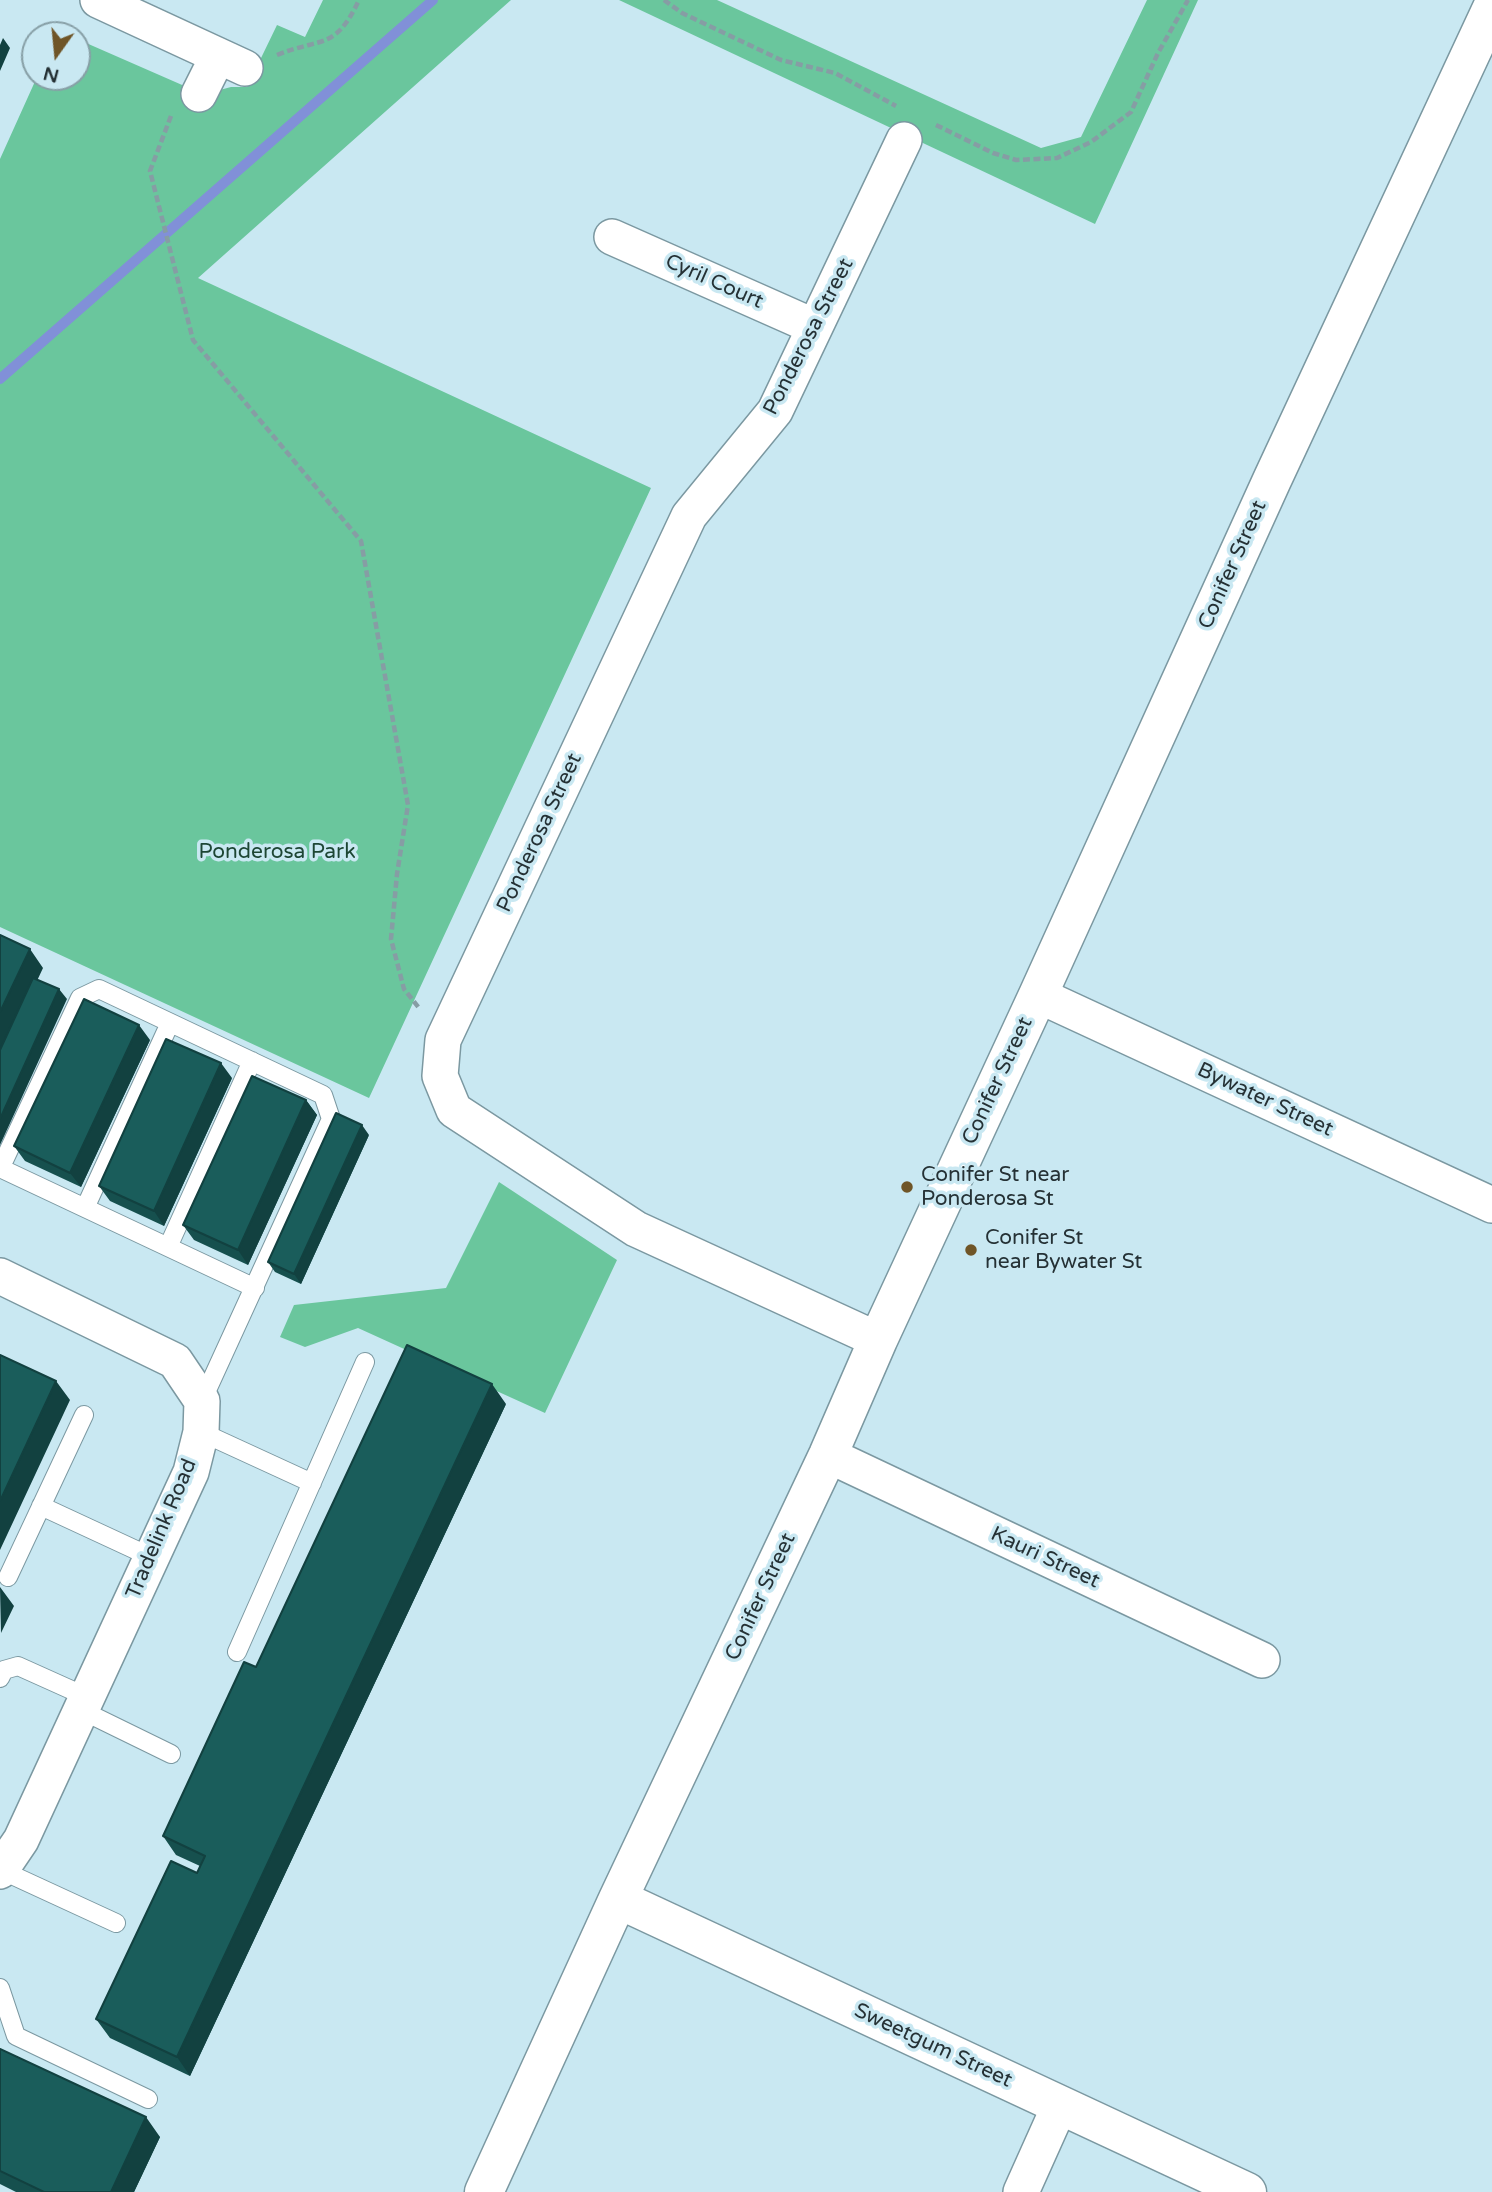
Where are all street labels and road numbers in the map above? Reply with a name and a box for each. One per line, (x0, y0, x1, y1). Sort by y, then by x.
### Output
street label: Cyril Court (661, 249, 767, 315)
street label: Ponderosa Street (759, 254, 859, 420)
street label: Conifer Street (1193, 497, 1273, 633)
street label: Ponderosa Street (492, 750, 588, 916)
street label: Conifer Street (957, 1013, 1039, 1149)
street label: Bywater Street (1193, 1058, 1337, 1142)
street label: Tradelink Road (121, 1455, 203, 1603)
street label: Kauri Street (987, 1522, 1103, 1594)
street label: Conifer Street (720, 1529, 802, 1665)
street label: Sweetgum Street (850, 1998, 1016, 2094)

